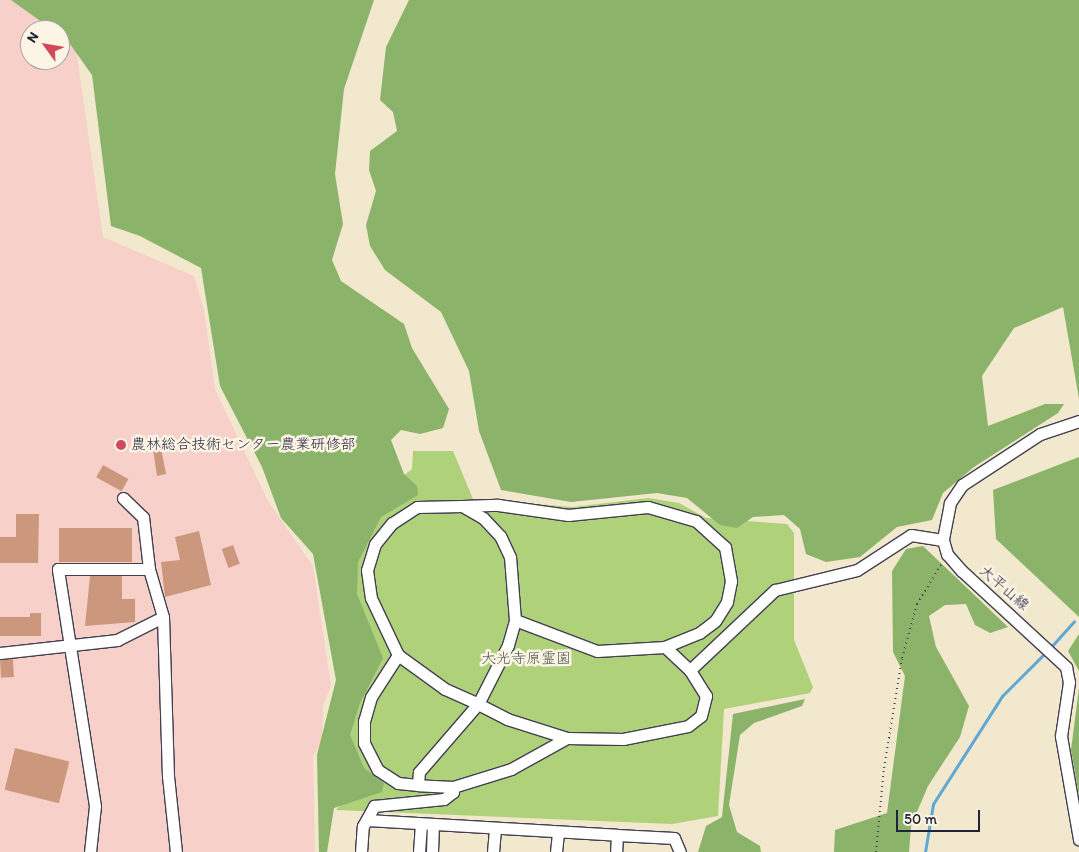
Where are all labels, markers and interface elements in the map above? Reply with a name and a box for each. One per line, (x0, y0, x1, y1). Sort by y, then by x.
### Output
north arrow (20, 20, 70, 70)
text: N (23, 29, 42, 46)
place label: 農林総合技術センター農業研修部 (131, 436, 356, 454)
marker: 農林総合技術センター農業研修部 (115, 439, 127, 451)
street label: 大平山線 (975, 562, 1033, 614)
park label: 大光寺原霊園 (481, 650, 571, 668)
scale bar (899, 800, 983, 832)
text: 50 m (904, 810, 937, 828)

